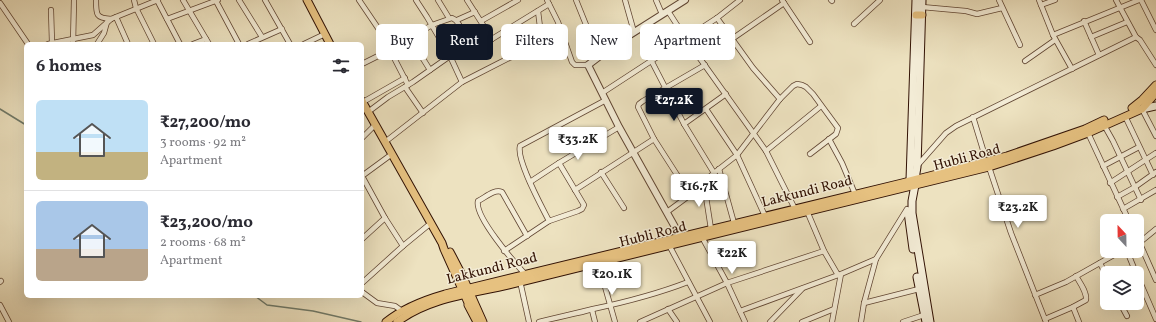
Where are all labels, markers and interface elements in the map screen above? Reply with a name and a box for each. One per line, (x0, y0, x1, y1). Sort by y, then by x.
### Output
chip: Buy (376, 24, 428, 60)
chip: Rent (436, 24, 493, 60)
chip: Filters (501, 24, 568, 60)
chip: New (576, 24, 632, 60)
chip: Apartment (640, 24, 735, 60)
text: 6 homes (36, 55, 102, 78)
icon: filters (330, 55, 352, 77)
pin: ₹27.2K (641, 88, 707, 122)
text: ₹27.2K (655, 92, 693, 110)
text: ₹27,200/mo (160, 111, 251, 134)
icon: home (68, 116, 116, 164)
pin: ₹33.2K (545, 127, 611, 161)
text: ₹33.2K (558, 131, 598, 149)
text: 3 rooms · 92 m² (160, 134, 246, 152)
street label: Hubli Road (931, 140, 1003, 176)
text: Apartment (160, 152, 223, 170)
street label: Lakkundi Road (760, 172, 854, 212)
pin: ₹16.7K (666, 174, 732, 208)
text: ₹16.7K (680, 178, 718, 196)
pin: ₹23.2K (985, 195, 1051, 229)
text: ₹23.2K (998, 199, 1038, 217)
text: ₹23,200/mo (160, 211, 253, 234)
north arrow (1100, 214, 1144, 258)
map controls (1100, 214, 1144, 310)
icon: home (68, 217, 116, 265)
street label: Hubli Road (617, 217, 689, 253)
text: 2 rooms · 68 m² (160, 234, 246, 252)
pin: ₹22K (708, 241, 756, 275)
text: ₹22K (717, 245, 747, 263)
street label: Lakkundi Road (445, 249, 539, 289)
text: Apartment (160, 252, 223, 270)
pin: ₹20.1K (579, 262, 645, 296)
text: ₹20.1K (592, 266, 632, 284)
button: layers (1100, 266, 1144, 310)

